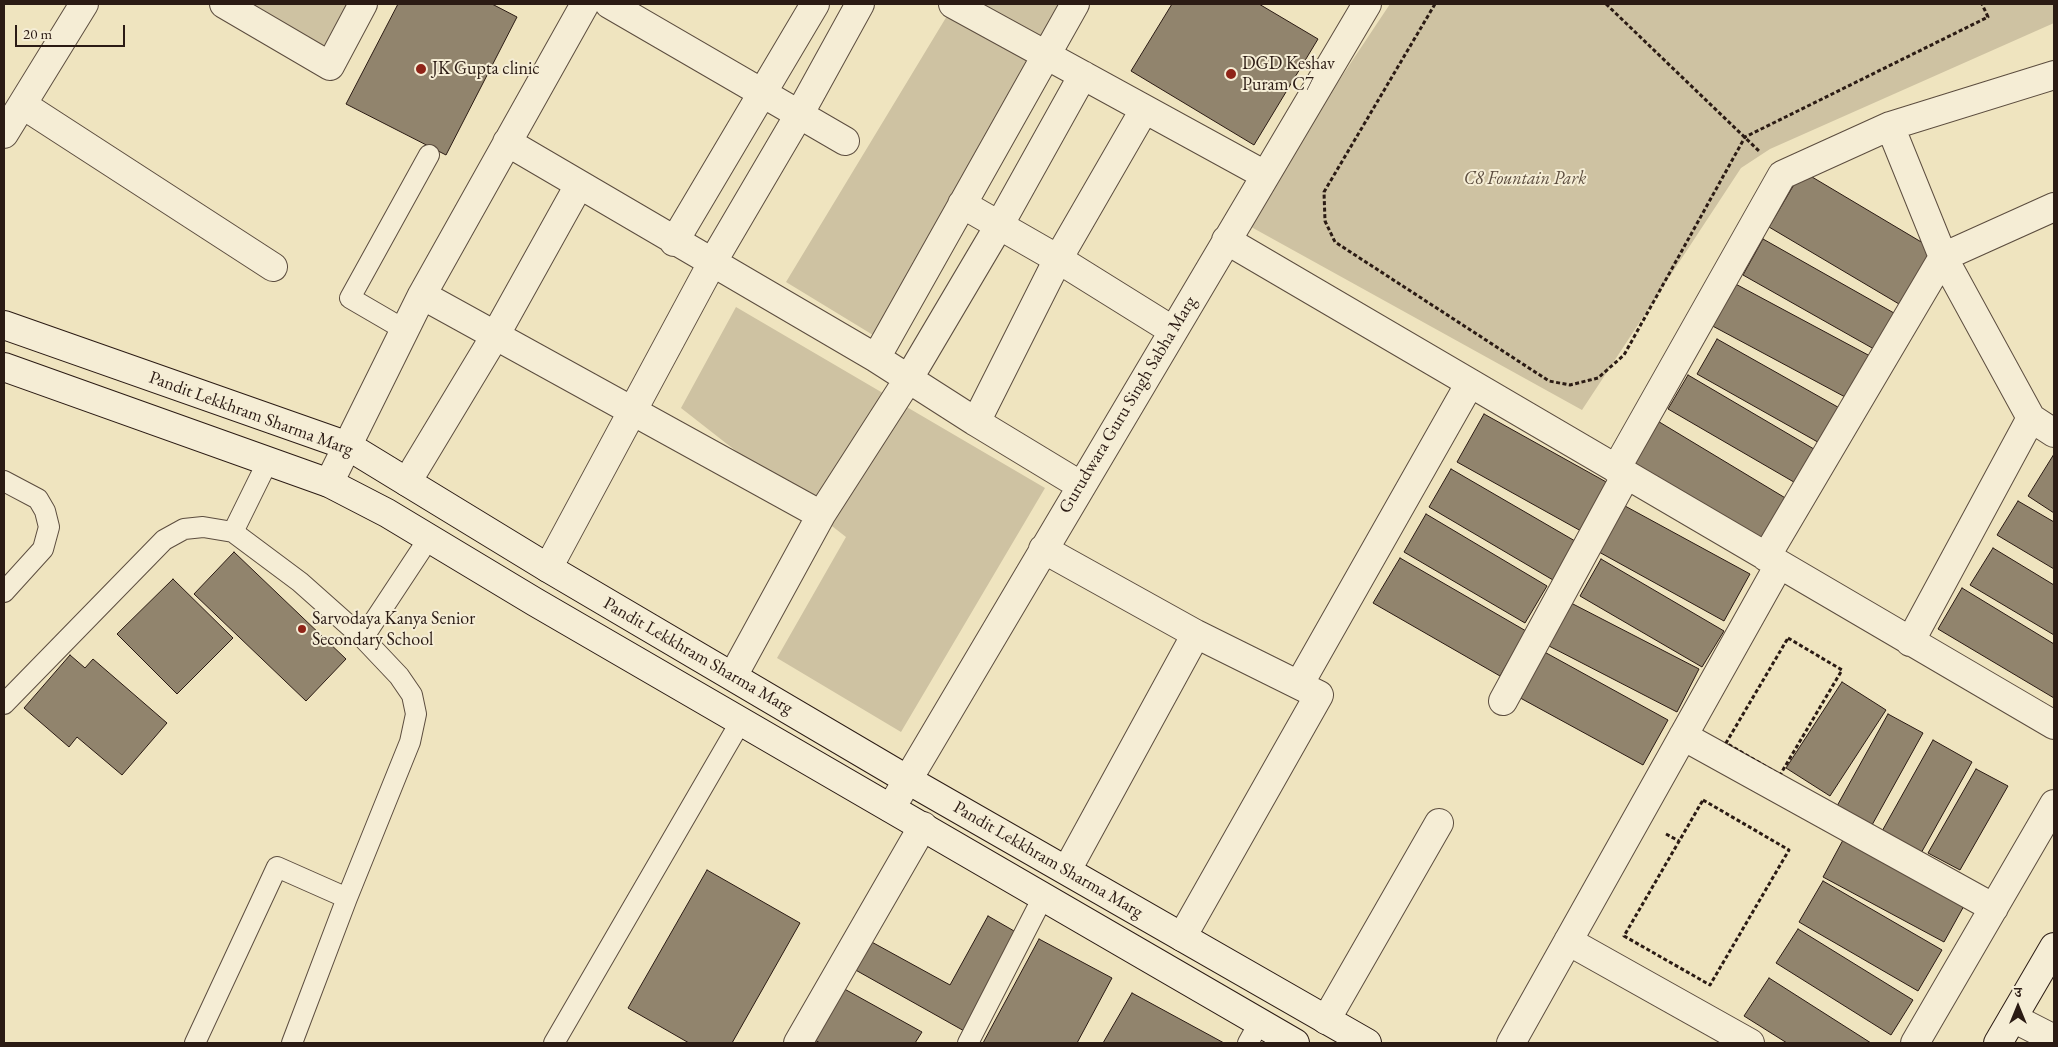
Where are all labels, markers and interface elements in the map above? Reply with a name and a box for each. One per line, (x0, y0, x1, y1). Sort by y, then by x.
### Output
scale bar (18, 15, 128, 47)
text: 20 m (23, 24, 52, 43)
place label: DGD Keshav Puram C7 (1242, 53, 1335, 96)
place label: JK Gupta clinic (432, 58, 540, 80)
marker: JK Gupta clinic (414, 62, 428, 76)
marker: DGD Keshav Puram C7 (1224, 67, 1238, 81)
park label: C8 Fountain Park (1464, 168, 1586, 190)
street label: Gurudwara Guru Singh Sabha Marg (1055, 293, 1201, 517)
street label: Pandit Lekkhram Sharma Marg (146, 367, 356, 461)
street label: Pandit Lekkhram Sharma Marg (599, 593, 797, 719)
place label: Sarvodaya Kanya Senior Secondary School (312, 608, 475, 650)
marker: Sarvodaya Kanya Senior Secondary School (296, 623, 308, 635)
street label: Pandit Lekkhram Sharma Marg (949, 797, 1147, 923)
north arrow (1993, 982, 2043, 1032)
text: उ (2014, 983, 2022, 1001)

